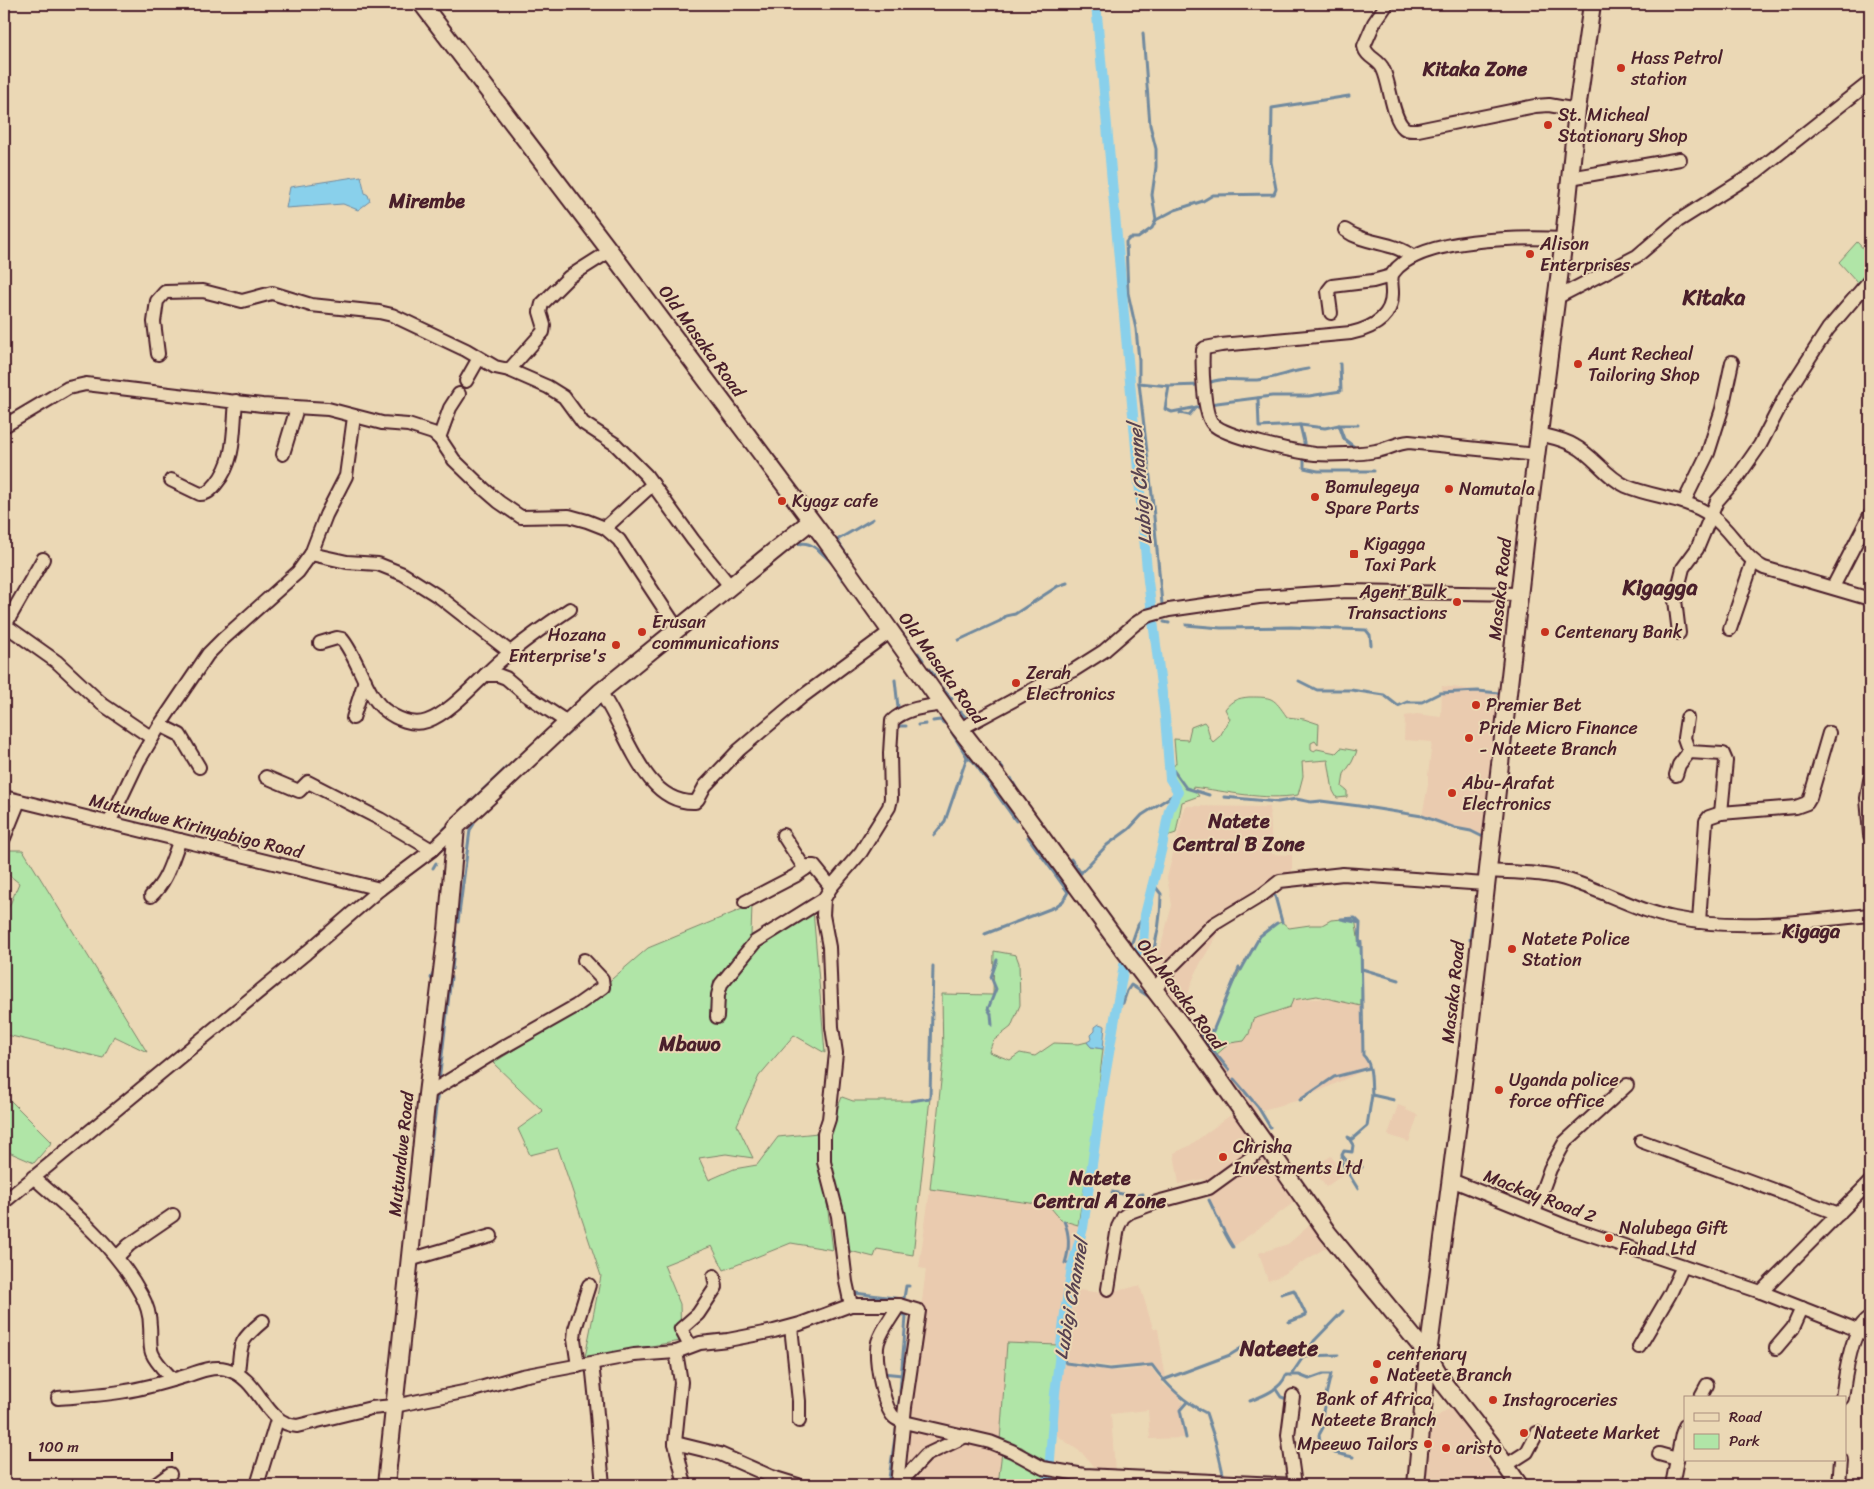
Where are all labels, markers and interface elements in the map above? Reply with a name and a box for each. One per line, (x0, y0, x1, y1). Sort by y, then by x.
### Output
place label: Hass Petrol station (1630, 42, 1723, 95)
district label: Kitaka Zone (1422, 52, 1528, 87)
marker: Hass Petrol station (1615, 62, 1627, 74)
place label: St. Micheal Stationary Shop (1558, 99, 1688, 152)
marker: St. Micheal Stationary Shop (1542, 119, 1554, 131)
district label: Mirembe (388, 184, 465, 219)
place label: Alison Enterprises (1539, 228, 1631, 281)
marker: Alison Enterprises (1524, 248, 1536, 260)
street label: Old Masaka Road (650, 278, 755, 405)
district label: Kitaka (1682, 278, 1746, 317)
place label: Aunt Recheal Tailoring Shop (1587, 338, 1700, 391)
marker: Aunt Recheal Tailoring Shop (1572, 358, 1584, 370)
water label: Lubigi Channel (1118, 418, 1162, 546)
place label: Bamulegeya Spare Parts (1325, 471, 1420, 524)
place label: Namutala (1459, 473, 1535, 505)
marker: Namutala (1443, 483, 1455, 495)
place label: Kyagz cafe (792, 485, 878, 517)
marker: Bamulegeya Spare Parts (1309, 491, 1321, 503)
marker: Kyagz cafe (776, 495, 788, 507)
place label: Kigagga Taxi Park (1364, 528, 1437, 581)
street label: Masaka Road (1479, 535, 1521, 642)
marker: Kigagga Taxi Park (1348, 548, 1360, 560)
district label: Kigagga (1622, 568, 1698, 607)
place label: Agent Bulk Transactions (1347, 576, 1448, 629)
marker: Agent Bulk Transactions (1451, 596, 1463, 608)
street label: Old Masaka Road (890, 605, 995, 732)
place label: Erusan communications (652, 606, 780, 659)
place label: Centenary Bank (1555, 616, 1683, 648)
place label: Hozana Enterprise's (509, 619, 607, 672)
marker: Erusan communications (636, 626, 648, 638)
marker: Centenary Bank (1539, 626, 1551, 638)
marker: Hozana Enterprise's (610, 639, 622, 651)
place label: Zerah Electronics (1026, 657, 1116, 710)
marker: Zerah Electronics (1010, 677, 1022, 689)
place label: Premier Bet (1486, 689, 1582, 721)
marker: Premier Bet (1470, 699, 1482, 711)
place label: Pride Micro Finance - Nateete Branch (1479, 712, 1638, 765)
marker: Pride Micro Finance - Nateete Branch (1463, 732, 1475, 744)
place label: Abu-Arafat Electronics (1461, 767, 1555, 820)
street label: Mutundwe Kirinyabigo Road (86, 784, 308, 868)
marker: Abu-Arafat Electronics (1446, 787, 1458, 799)
district label: Natete Central B Zone (1172, 804, 1306, 862)
district label: Kigaga (1781, 914, 1841, 949)
place label: Natete Police Station (1522, 923, 1630, 976)
street label: Old Masaka Road (1128, 931, 1235, 1058)
street label: Masaka Road (1432, 938, 1474, 1045)
marker: Natete Police Station (1506, 943, 1518, 955)
district label: Mbawo (658, 1027, 721, 1062)
place label: Uganda police force office (1509, 1064, 1619, 1117)
marker: Uganda police force office (1493, 1084, 1505, 1096)
street label: Mutundwe Road (379, 1088, 424, 1218)
place label: Chrisha Investments Ltd (1232, 1131, 1363, 1184)
marker: Chrisha Investments Ltd (1217, 1151, 1229, 1163)
street label: Mackay Road 2 (1479, 1160, 1601, 1232)
district label: Natete Central A Zone (1033, 1161, 1167, 1219)
place label: Nalubega Gift Fahad Ltd (1619, 1212, 1729, 1265)
water label: Lubigi Channel (1044, 1232, 1099, 1362)
marker: Nalubega Gift Fahad Ltd (1603, 1232, 1615, 1244)
district label: Nateete (1239, 1329, 1319, 1368)
place label: centenary Nateete Branch (1387, 1338, 1512, 1391)
marker: centenary Nateete Branch (1371, 1358, 1383, 1370)
marker: Bank of Africa Nateete Branch (1368, 1374, 1380, 1386)
place label: Bank of Africa Nateete Branch (1312, 1383, 1437, 1436)
place label: Instagroceries (1502, 1384, 1618, 1416)
marker: Instagroceries (1487, 1394, 1499, 1406)
legend (1684, 1396, 1846, 1462)
text: Road (1729, 1404, 1762, 1430)
place label: Nateete Market (1534, 1417, 1660, 1449)
marker: Nateete Market (1518, 1427, 1530, 1439)
place label: Mpeewo Tailors (1297, 1428, 1419, 1460)
text: Park (1729, 1428, 1760, 1454)
scale bar (30, 1429, 172, 1461)
place label: aristo (1456, 1432, 1502, 1464)
text: 100 m (38, 1434, 79, 1460)
marker: Mpeewo Tailors (1422, 1438, 1434, 1450)
marker: aristo (1440, 1442, 1452, 1454)

